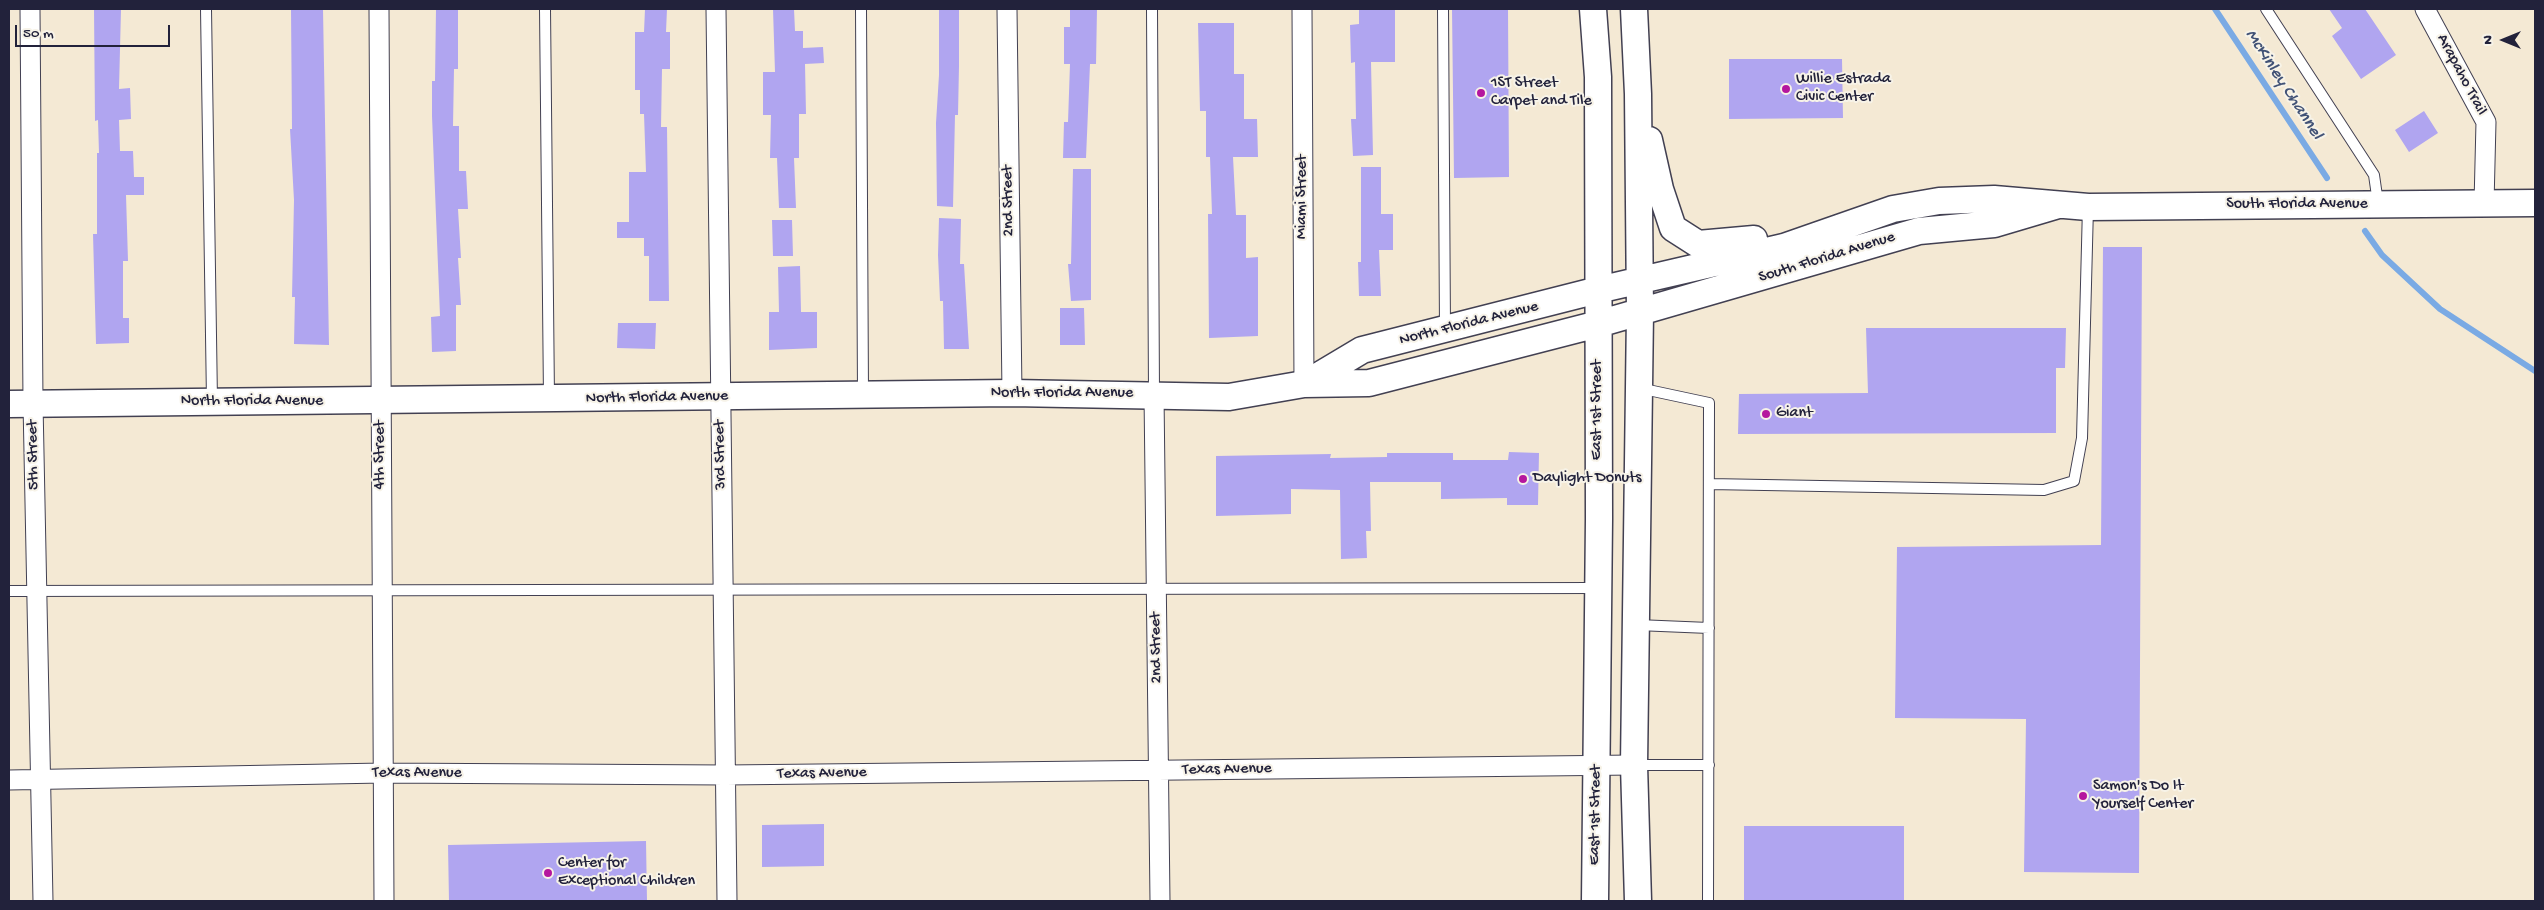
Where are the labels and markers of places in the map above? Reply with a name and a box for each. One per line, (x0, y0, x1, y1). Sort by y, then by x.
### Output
place label: Willie Estrada Civic Center (1796, 70, 1891, 108)
place label: 1ST Street Carpet and Tile (1491, 74, 1592, 112)
marker: Willie Estrada Civic Center (1780, 83, 1792, 95)
marker: 1ST Street Carpet and Tile (1475, 87, 1487, 99)
place label: Giant (1776, 404, 1813, 424)
marker: Giant (1760, 408, 1772, 420)
place label: Daylight Donuts (1533, 469, 1641, 489)
marker: Daylight Donuts (1517, 473, 1529, 485)
place label: Samon's Do It Yourself Center (2093, 777, 2193, 815)
marker: Samon's Do It Yourself Center (2077, 790, 2089, 802)
place label: Center for Exceptional Children (558, 854, 695, 892)
marker: Center for Exceptional Children (542, 867, 554, 879)

